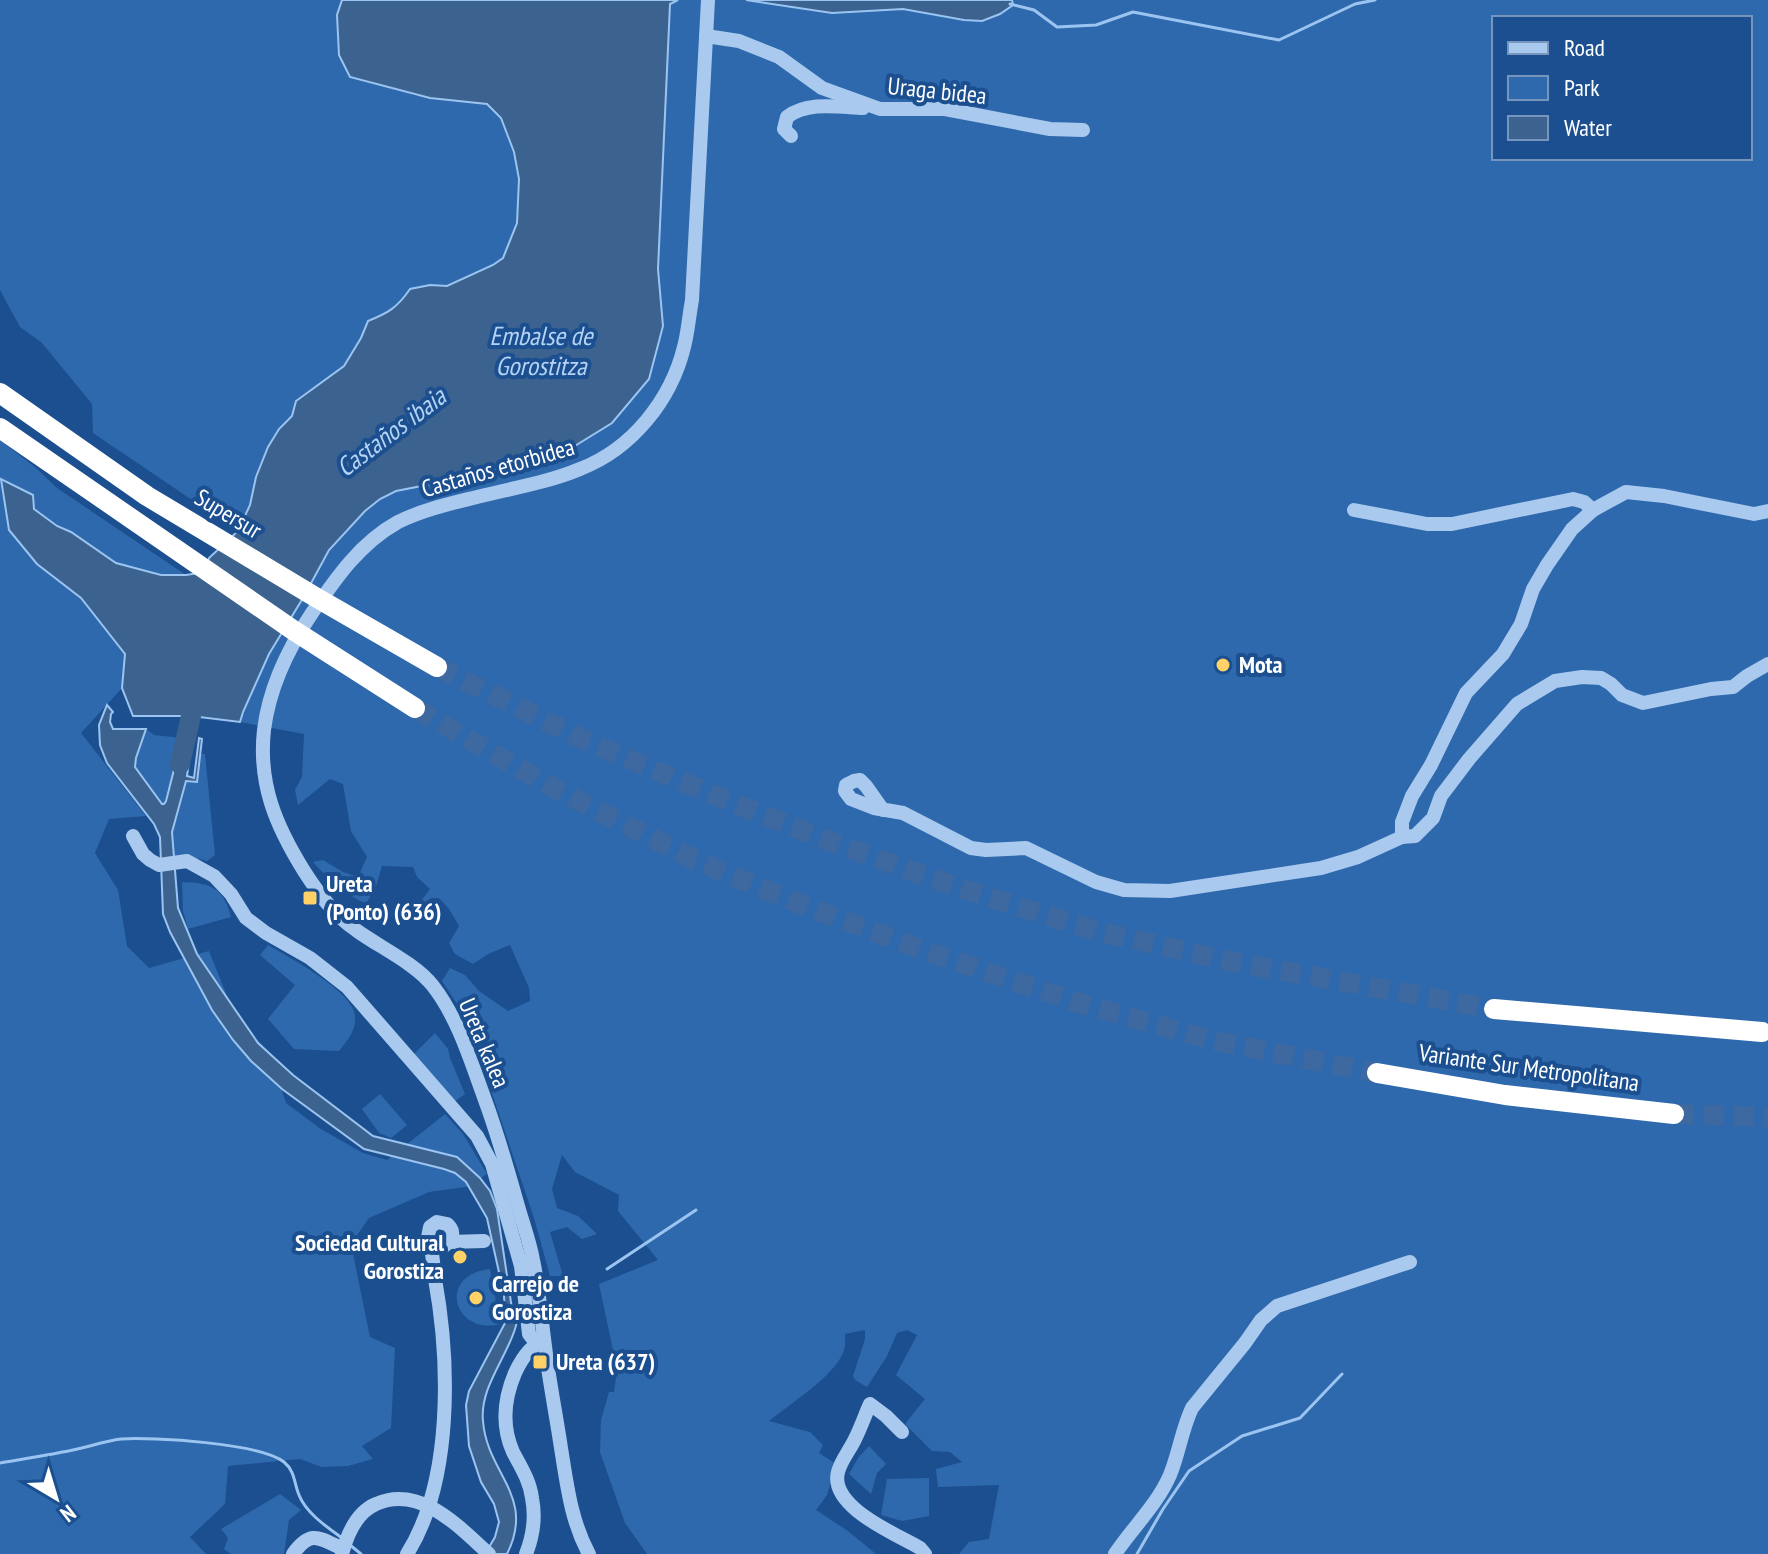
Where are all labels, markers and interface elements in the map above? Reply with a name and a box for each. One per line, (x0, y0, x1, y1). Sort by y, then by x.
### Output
legend (1492, 16, 1752, 160)
text: Road (1564, 32, 1605, 63)
street label: Uraga bidea (886, 70, 988, 111)
text: Park (1564, 72, 1600, 103)
text: Water (1564, 112, 1612, 143)
water label: Embalse de Gorostitza (490, 319, 595, 382)
water label: Castaños ibaia (329, 379, 453, 483)
street label: Castaños etorbidea (418, 431, 578, 504)
street label: Supersur (189, 482, 268, 546)
place label: Mota (1239, 649, 1283, 680)
marker: Mota (1214, 656, 1232, 674)
place label: Ureta (Ponto) (636) (326, 868, 442, 927)
marker: Ureta (Ponto) (636) (301, 889, 319, 907)
street label: Ureta kalea (452, 993, 517, 1092)
street label: Variante Sur Metropolitana (1416, 1037, 1641, 1098)
place label: Sociedad Cultural Gorostiza (295, 1227, 444, 1286)
marker: Sociedad Cultural Gorostiza (451, 1248, 469, 1266)
place label: Carrejo de Gorostiza (492, 1268, 579, 1327)
marker: Carrejo de Gorostiza (467, 1289, 485, 1307)
place label: Ureta (637) (556, 1346, 655, 1377)
marker: Ureta (637) (531, 1353, 549, 1371)
north arrow (16, 1458, 96, 1538)
text: N (55, 1499, 82, 1528)

